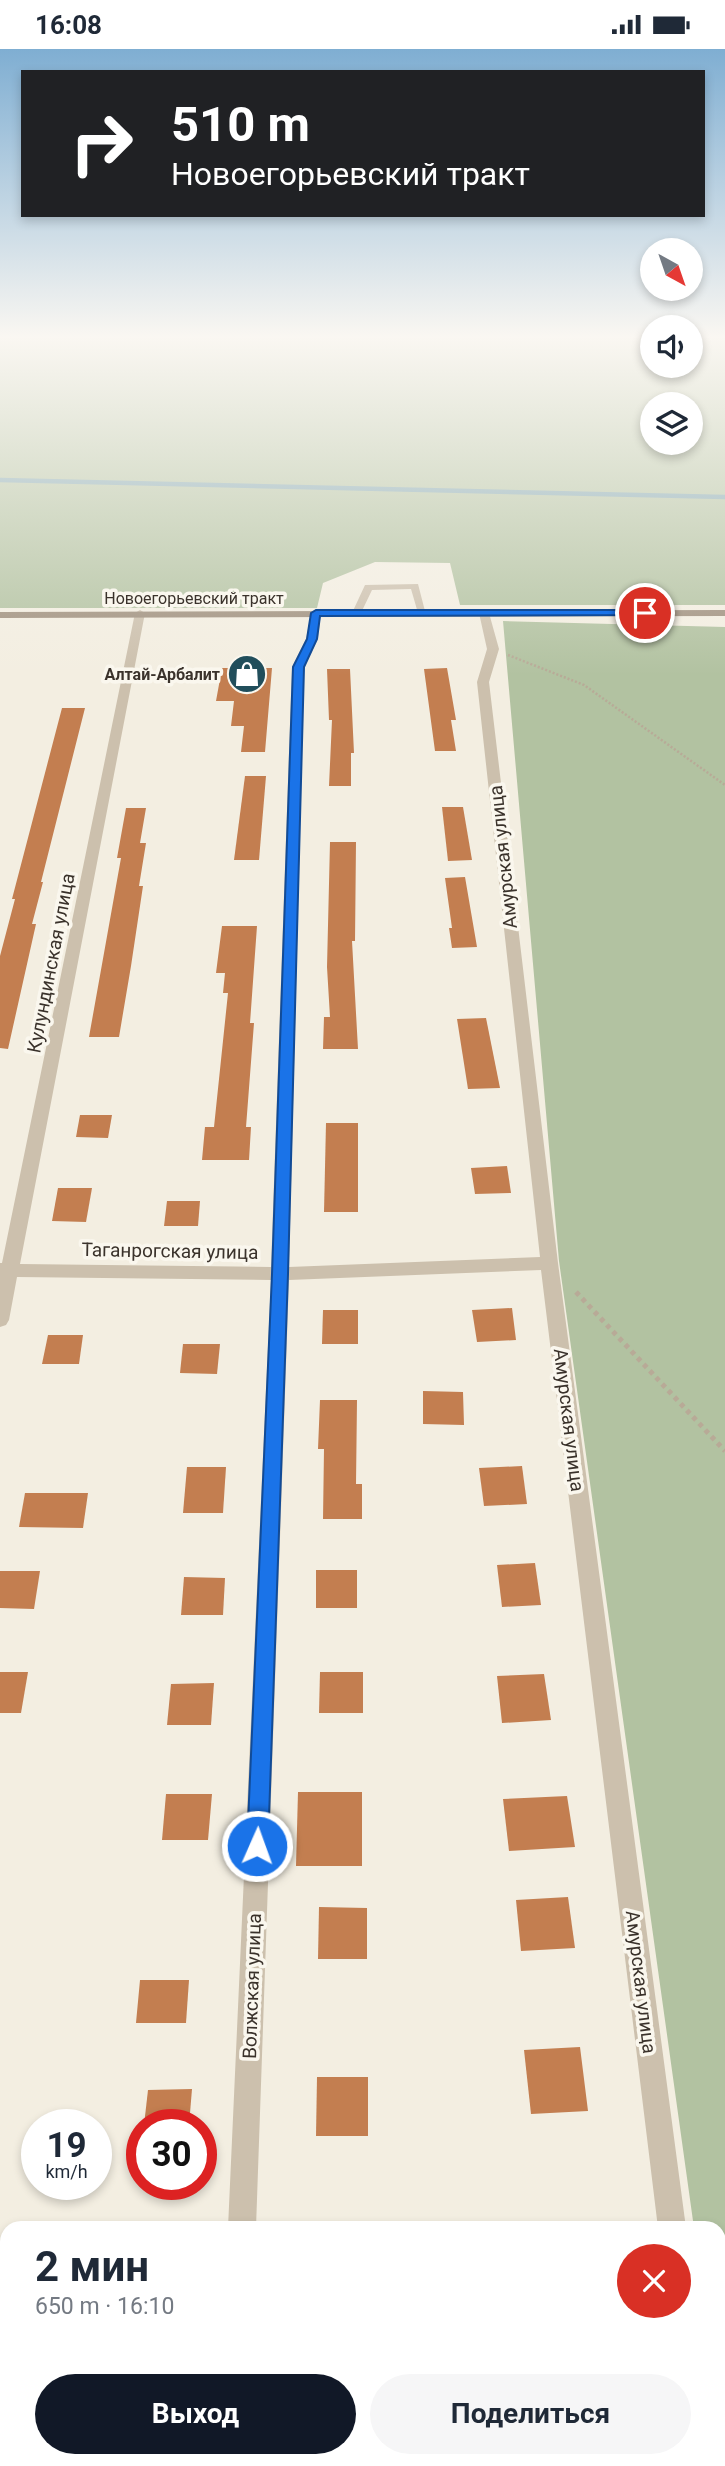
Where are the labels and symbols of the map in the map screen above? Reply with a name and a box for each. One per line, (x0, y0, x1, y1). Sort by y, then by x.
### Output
north arrow (640, 238, 704, 301)
pin (615, 583, 675, 643)
street label: Новоегорьевский тракт (104, 589, 284, 608)
shop icon: Алтай-Арбалит (226, 653, 268, 695)
place label: Алтай-Арбалит (105, 665, 220, 684)
street label: Амурская улица (484, 784, 522, 930)
street label: Кулундинская улица (22, 871, 80, 1055)
street label: Таганрогская улица (81, 1238, 259, 1264)
street label: Амурская улица (549, 1347, 589, 1493)
position arrow (220, 1809, 294, 1883)
street label: Амурская улица (621, 1909, 661, 2055)
street label: Волжская улица (238, 1913, 266, 2059)
speed limit sign: 30 (126, 2109, 217, 2200)

